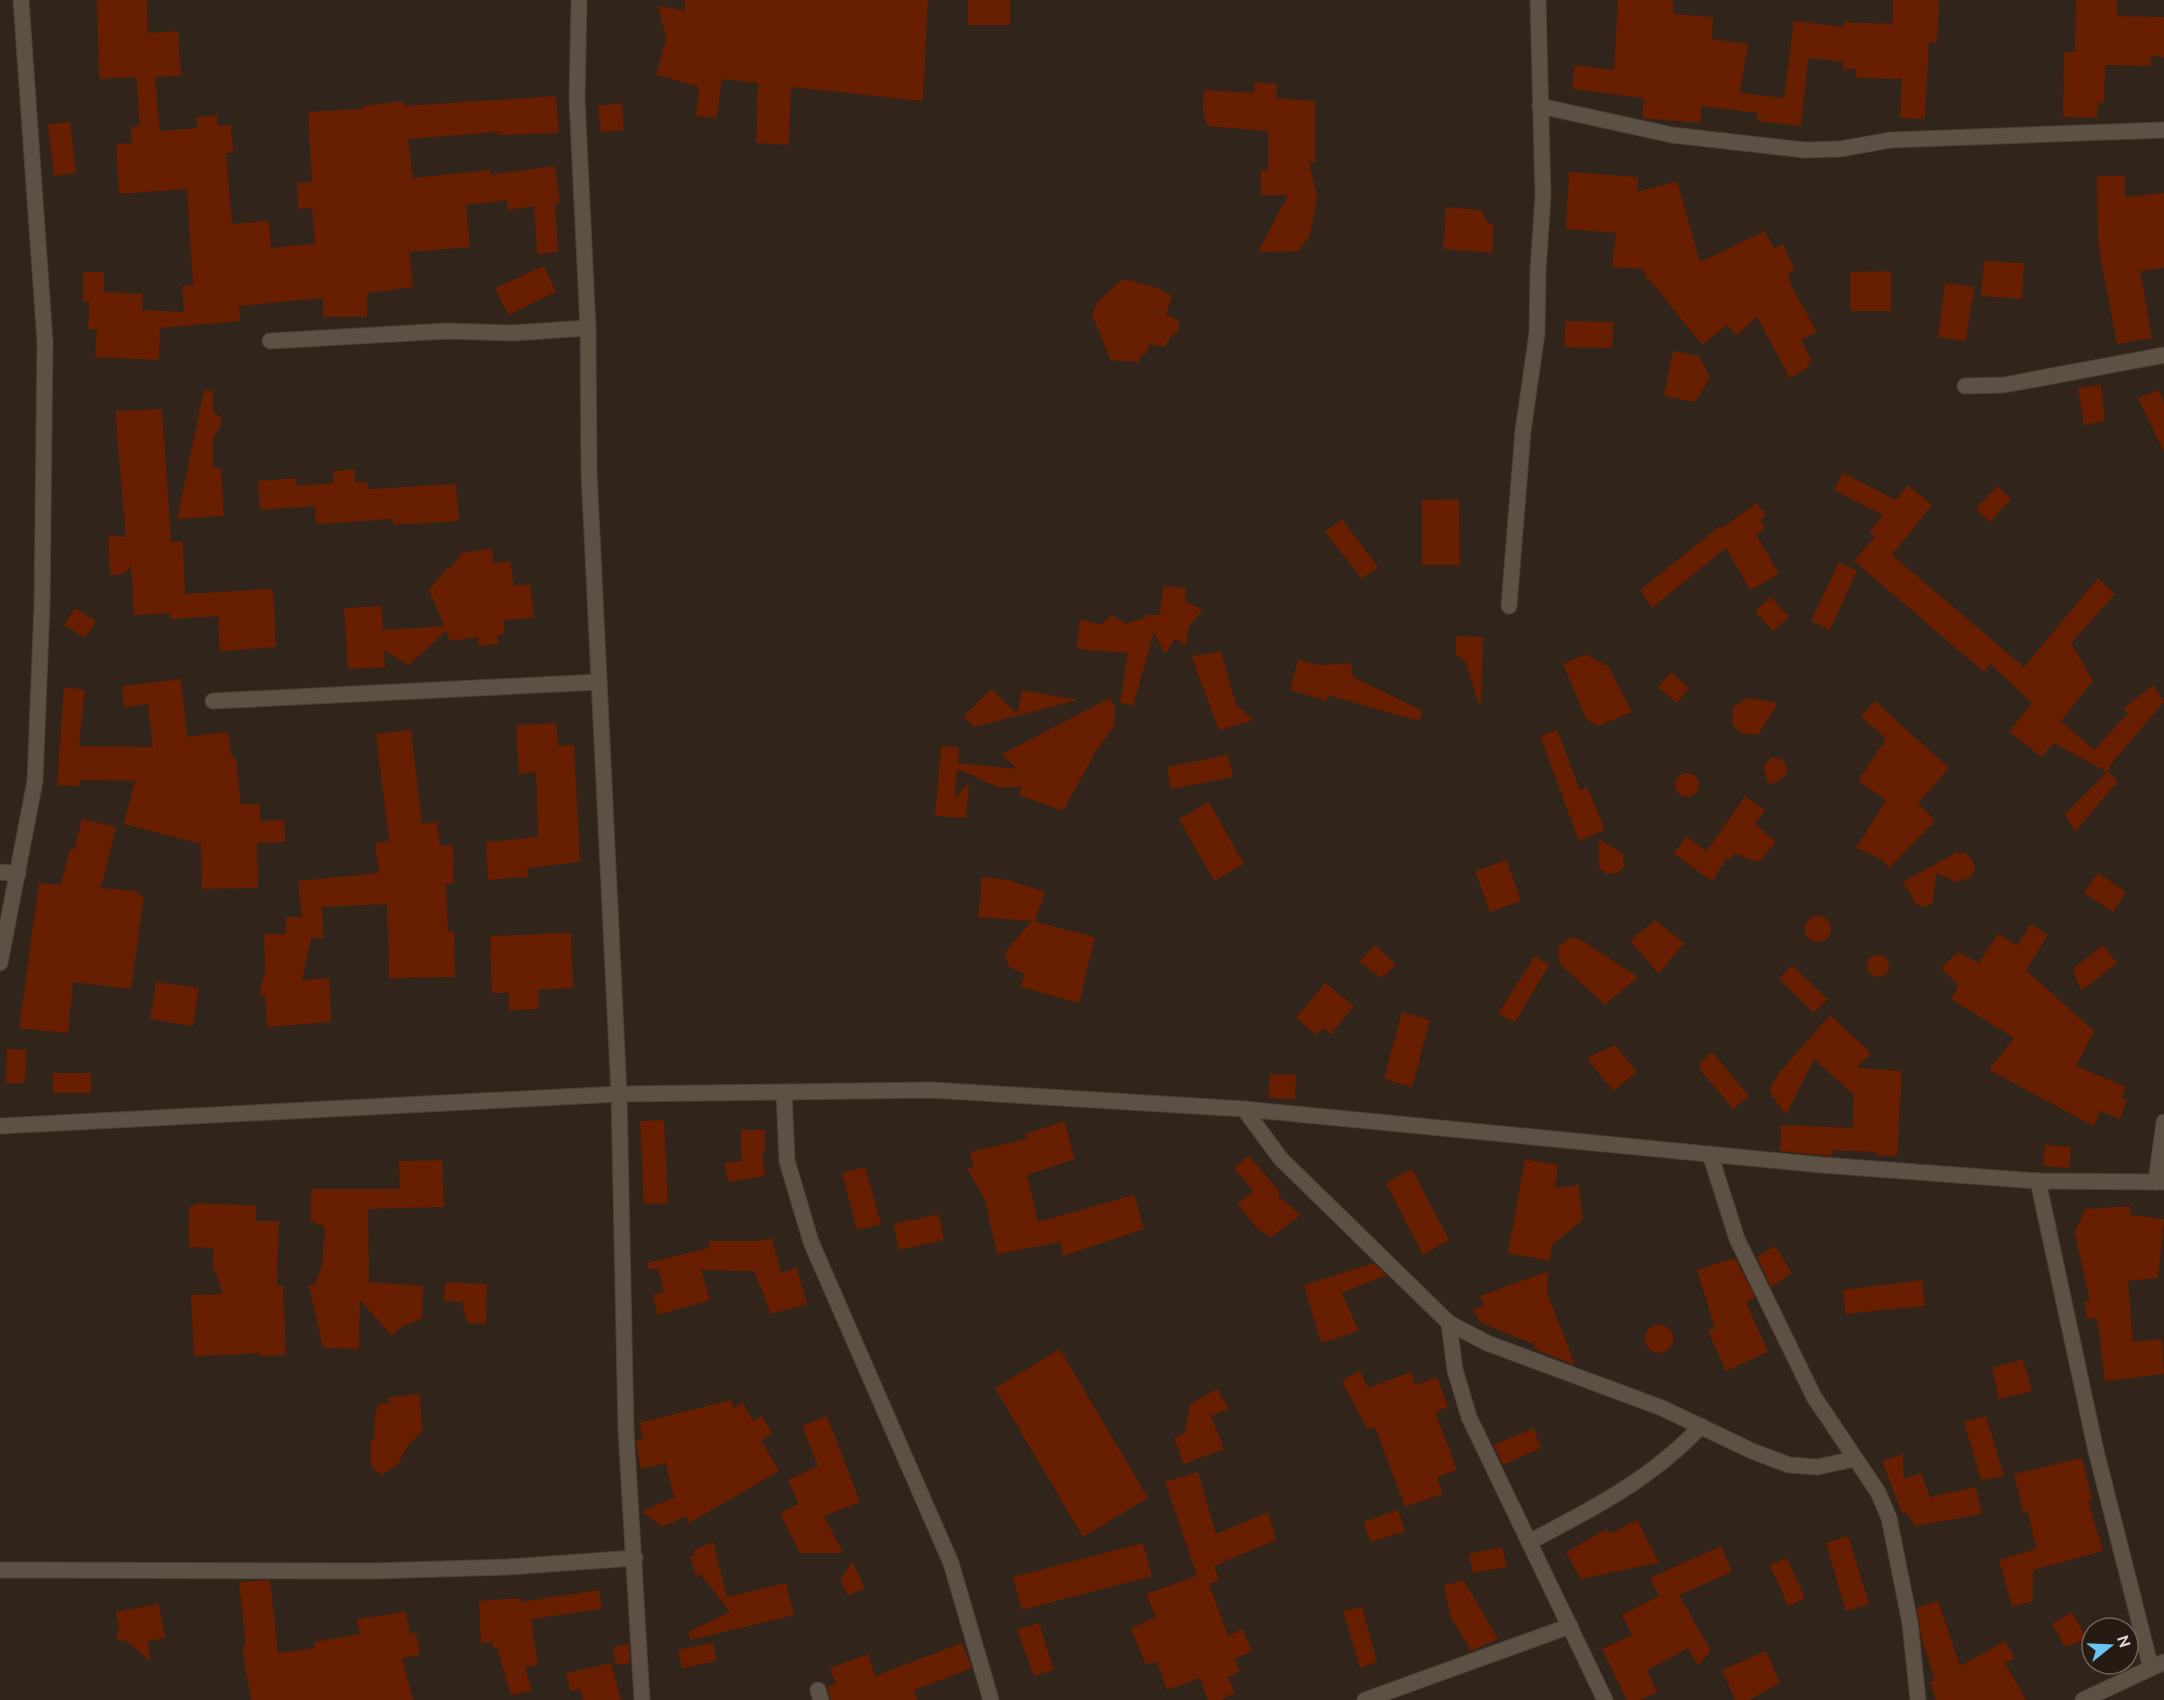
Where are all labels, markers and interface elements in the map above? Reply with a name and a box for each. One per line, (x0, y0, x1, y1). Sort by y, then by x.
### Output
north arrow (2080, 1616, 2140, 1676)
text: N (2114, 1633, 2135, 1650)

